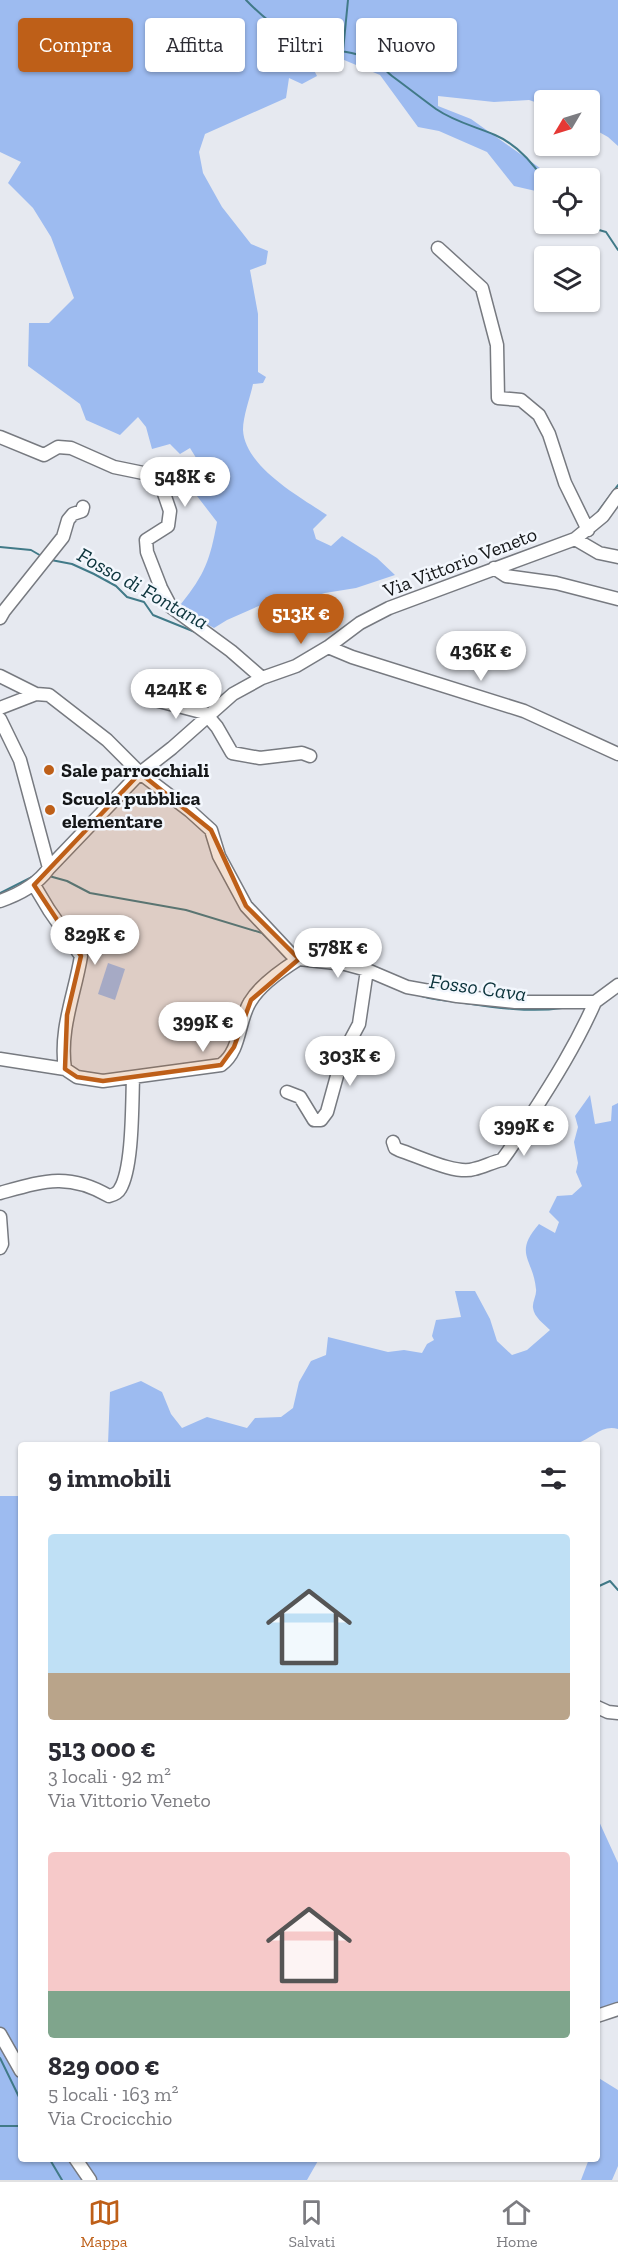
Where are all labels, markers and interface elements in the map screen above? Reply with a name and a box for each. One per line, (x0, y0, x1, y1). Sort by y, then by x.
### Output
chip: Compra (18, 18, 133, 72)
chip: Affitta (145, 18, 245, 72)
chip: Filtri (257, 18, 344, 72)
chip: Nuovo (356, 18, 457, 72)
north arrow (534, 90, 600, 156)
map controls (534, 90, 600, 312)
button: locate (534, 168, 600, 234)
button: layers (534, 246, 600, 312)
pin: 548K € (136, 457, 234, 508)
text: 548K € (154, 464, 216, 488)
street label: Via Vittorio Veneto (379, 522, 540, 603)
water label: Fosso di Fontana (73, 542, 213, 634)
pin: 513K € (252, 594, 350, 645)
text: 513K € (272, 601, 330, 625)
pin: 436K € (432, 631, 530, 682)
text: 436K € (450, 638, 512, 662)
pin: 424K € (127, 669, 225, 720)
text: 424K € (145, 676, 207, 700)
place label: Sale parrocchiali (61, 758, 209, 782)
marker: Sale parrocchiali (42, 763, 56, 777)
place label: Scuola pubblica elementare (62, 786, 201, 833)
marker: Scuola pubblica elementare (43, 803, 57, 817)
pin: 829K € (46, 915, 144, 966)
text: 829K € (64, 922, 126, 946)
pin: 578K € (289, 928, 387, 979)
text: 578K € (308, 935, 368, 959)
water label: Fosso Cava (428, 968, 528, 1006)
pin: 399K € (154, 1002, 252, 1053)
text: 399K € (172, 1009, 234, 1033)
pin: 303K € (301, 1036, 399, 1087)
text: 303K € (319, 1043, 381, 1067)
pin: 399K € (475, 1106, 573, 1157)
text: 399K € (493, 1113, 555, 1137)
text: 9 immobili (48, 1462, 171, 1494)
icon: filters (537, 1462, 570, 1495)
icon: home (255, 1573, 363, 1681)
text: 513 000 € (48, 1732, 156, 1764)
text: 3 locali · 92 m² (48, 1764, 171, 1788)
text: Via Vittorio Veneto (48, 1788, 211, 1812)
icon: home (255, 1891, 363, 1999)
text: 829 000 € (48, 2050, 160, 2082)
text: 5 locali · 163 m² (48, 2082, 178, 2106)
text: Via Crocicchio (48, 2106, 172, 2130)
tab: Mappa (81, 2196, 128, 2251)
tab: Salvati (289, 2196, 335, 2251)
tab: Home (496, 2196, 537, 2251)

